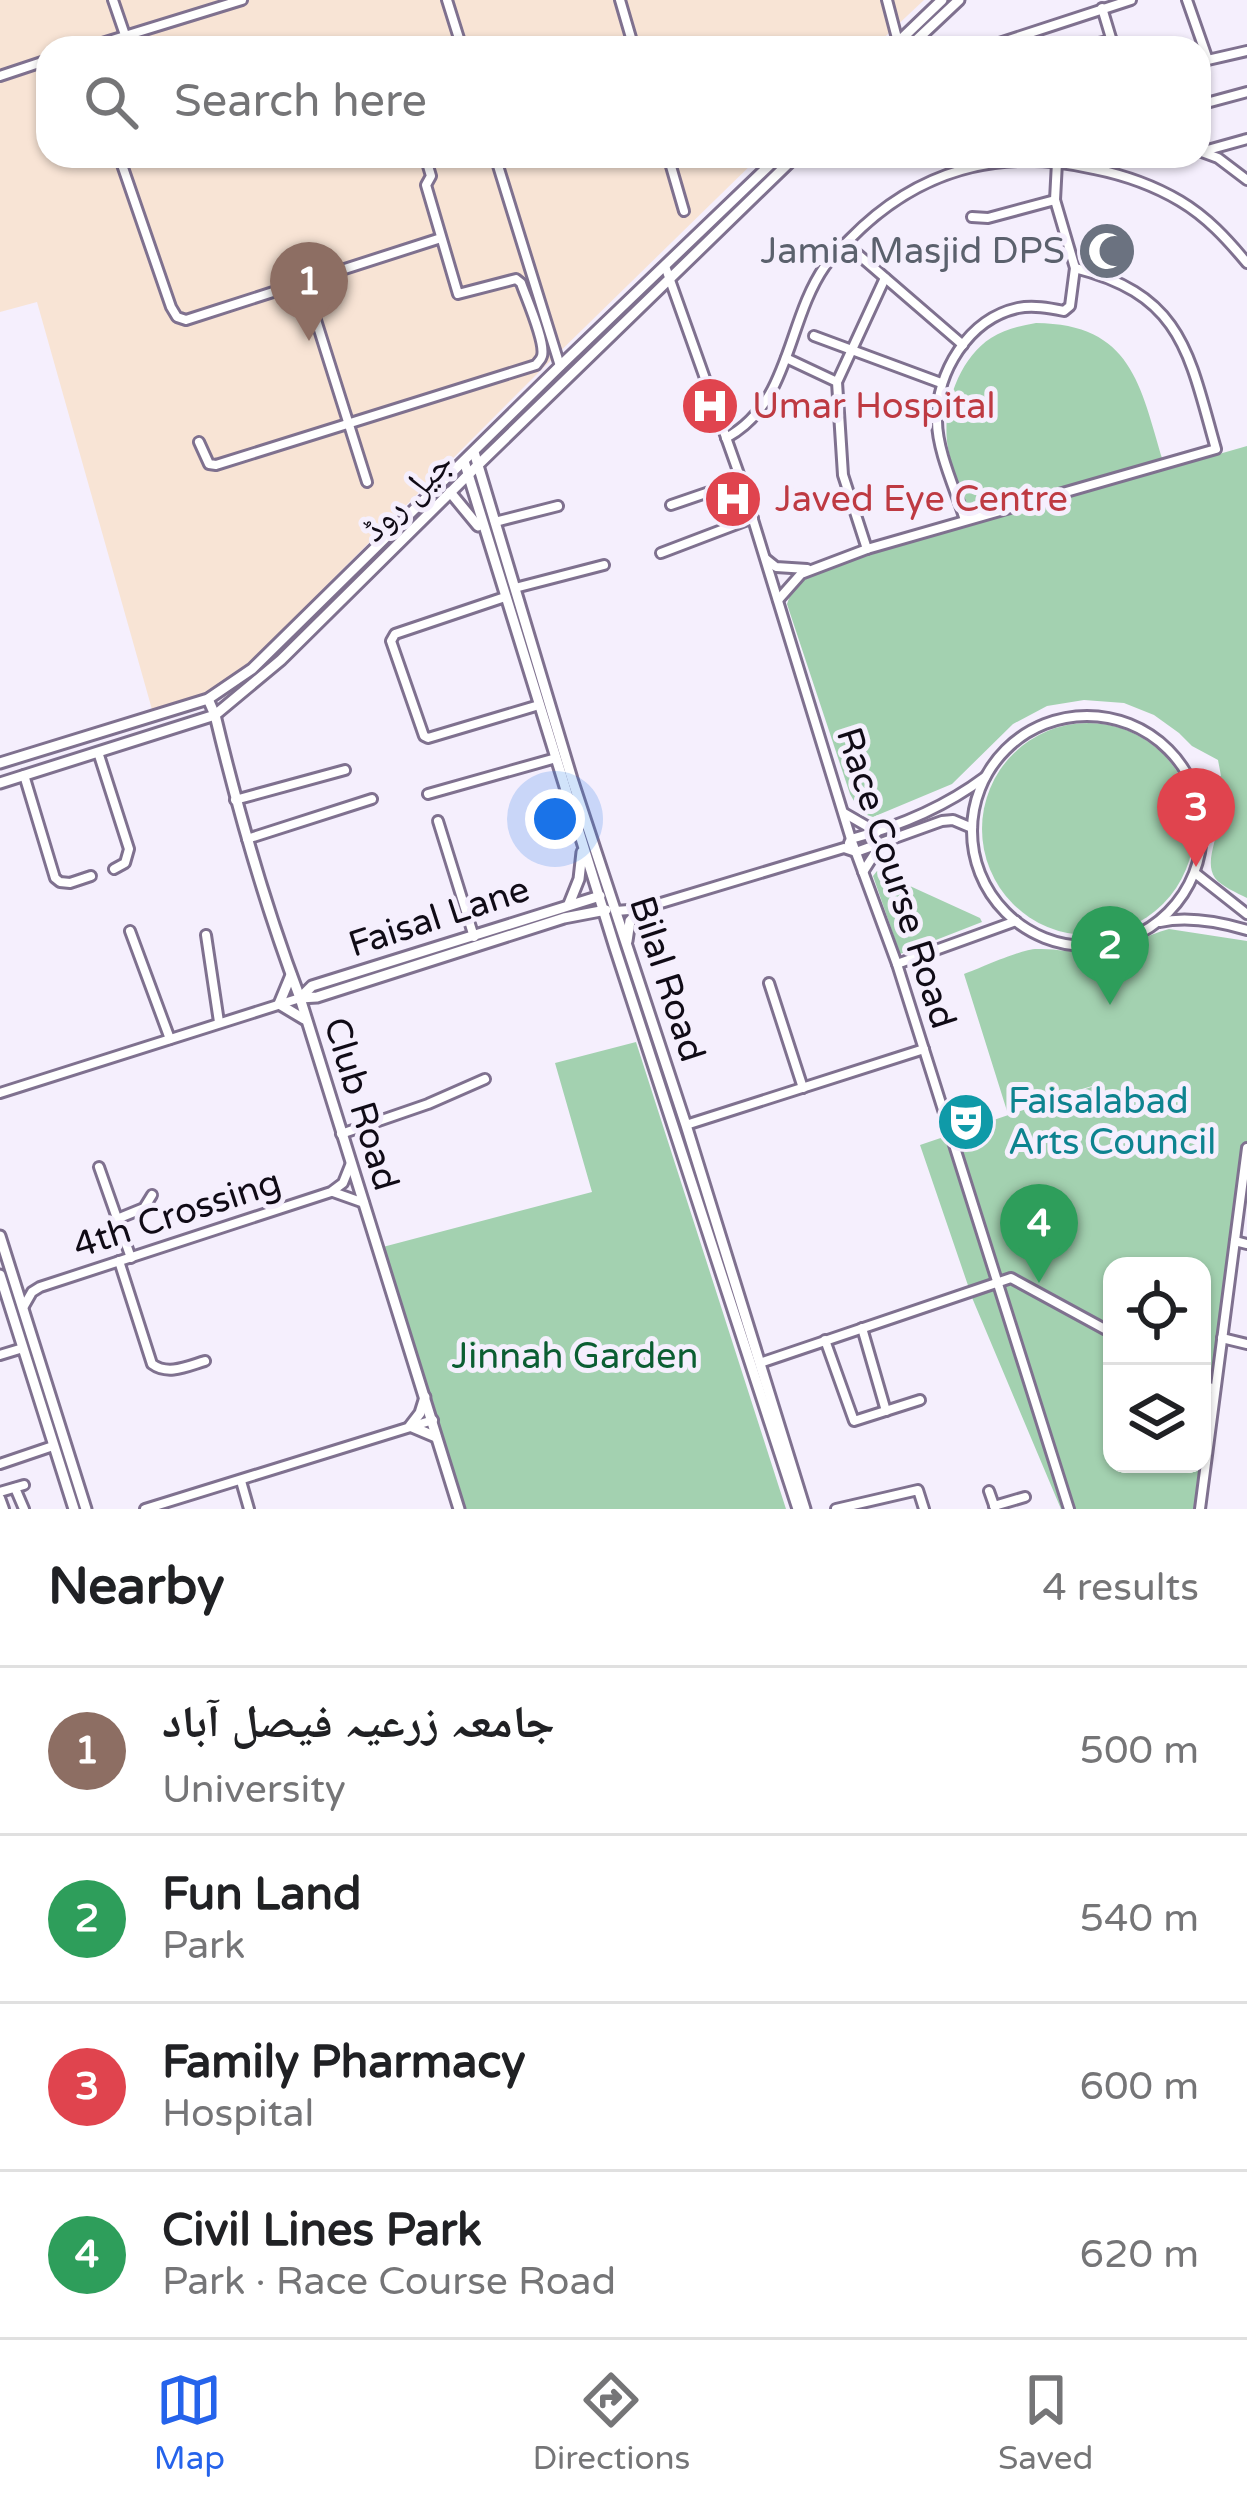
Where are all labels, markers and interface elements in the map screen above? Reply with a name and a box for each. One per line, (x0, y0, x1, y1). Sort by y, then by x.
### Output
search box (36, 36, 1211, 168)
icon: search (78, 69, 144, 135)
text: Search here (174, 75, 427, 129)
mosque icon: Jamia Masjid DPS (1076, 220, 1138, 282)
place label: Jamia Masjid DPS (761, 230, 1065, 273)
pin: 1 (270, 242, 348, 341)
hospital icon: Umar Hospital (679, 375, 741, 437)
place label: Umar Hospital (752, 385, 996, 428)
street label: جیل روڈ (352, 441, 462, 551)
hospital icon: Javed Eye Centre (702, 468, 764, 530)
place label: Javed Eye Centre (775, 478, 1068, 521)
street label: Race Course Road (827, 722, 965, 1034)
pin: 3 (1157, 768, 1235, 867)
your location (525, 789, 585, 849)
street label: Faisal Lane (343, 868, 535, 966)
street label: Bilal Road (620, 891, 714, 1067)
pin: 2 (1071, 906, 1149, 1005)
street label: Club Road (314, 1012, 408, 1196)
place label: Faisalabad Arts Council (1008, 1080, 1216, 1164)
theatre icon: Faisalabad Arts Council (935, 1091, 997, 1153)
street label: 4th Crossing (68, 1160, 286, 1268)
pin: 4 (1000, 1184, 1078, 1283)
map controls (1103, 1257, 1211, 1473)
button: locate (1103, 1257, 1211, 1365)
park label: Jinnah Garden (452, 1335, 698, 1378)
button: layers (1103, 1365, 1211, 1473)
text: Nearby (48, 1556, 225, 1618)
text: 4 results (1042, 1564, 1199, 1611)
text: جامعہ زرعیہ فیصل آباد (162, 1696, 555, 1750)
text: 1 (75, 1727, 99, 1774)
text: 500 m (1080, 1727, 1199, 1774)
text: University (162, 1766, 346, 1813)
text: Fun Land (162, 1868, 361, 1922)
text: 2 (75, 1895, 99, 1942)
text: 540 m (1080, 1895, 1199, 1942)
text: Park (162, 1922, 245, 1969)
text: Family Pharmacy (162, 2036, 525, 2090)
text: 3 (75, 2063, 99, 2110)
text: 600 m (1080, 2063, 1199, 2110)
text: Hospital (162, 2090, 314, 2137)
text: Civil Lines Park (162, 2204, 482, 2258)
text: 4 (75, 2231, 99, 2278)
text: 620 m (1080, 2231, 1199, 2278)
text: Park · Race Course Road (162, 2258, 616, 2305)
tab: Map (154, 2367, 225, 2478)
tab: Directions (533, 2367, 690, 2478)
tab: Saved (998, 2367, 1093, 2478)

